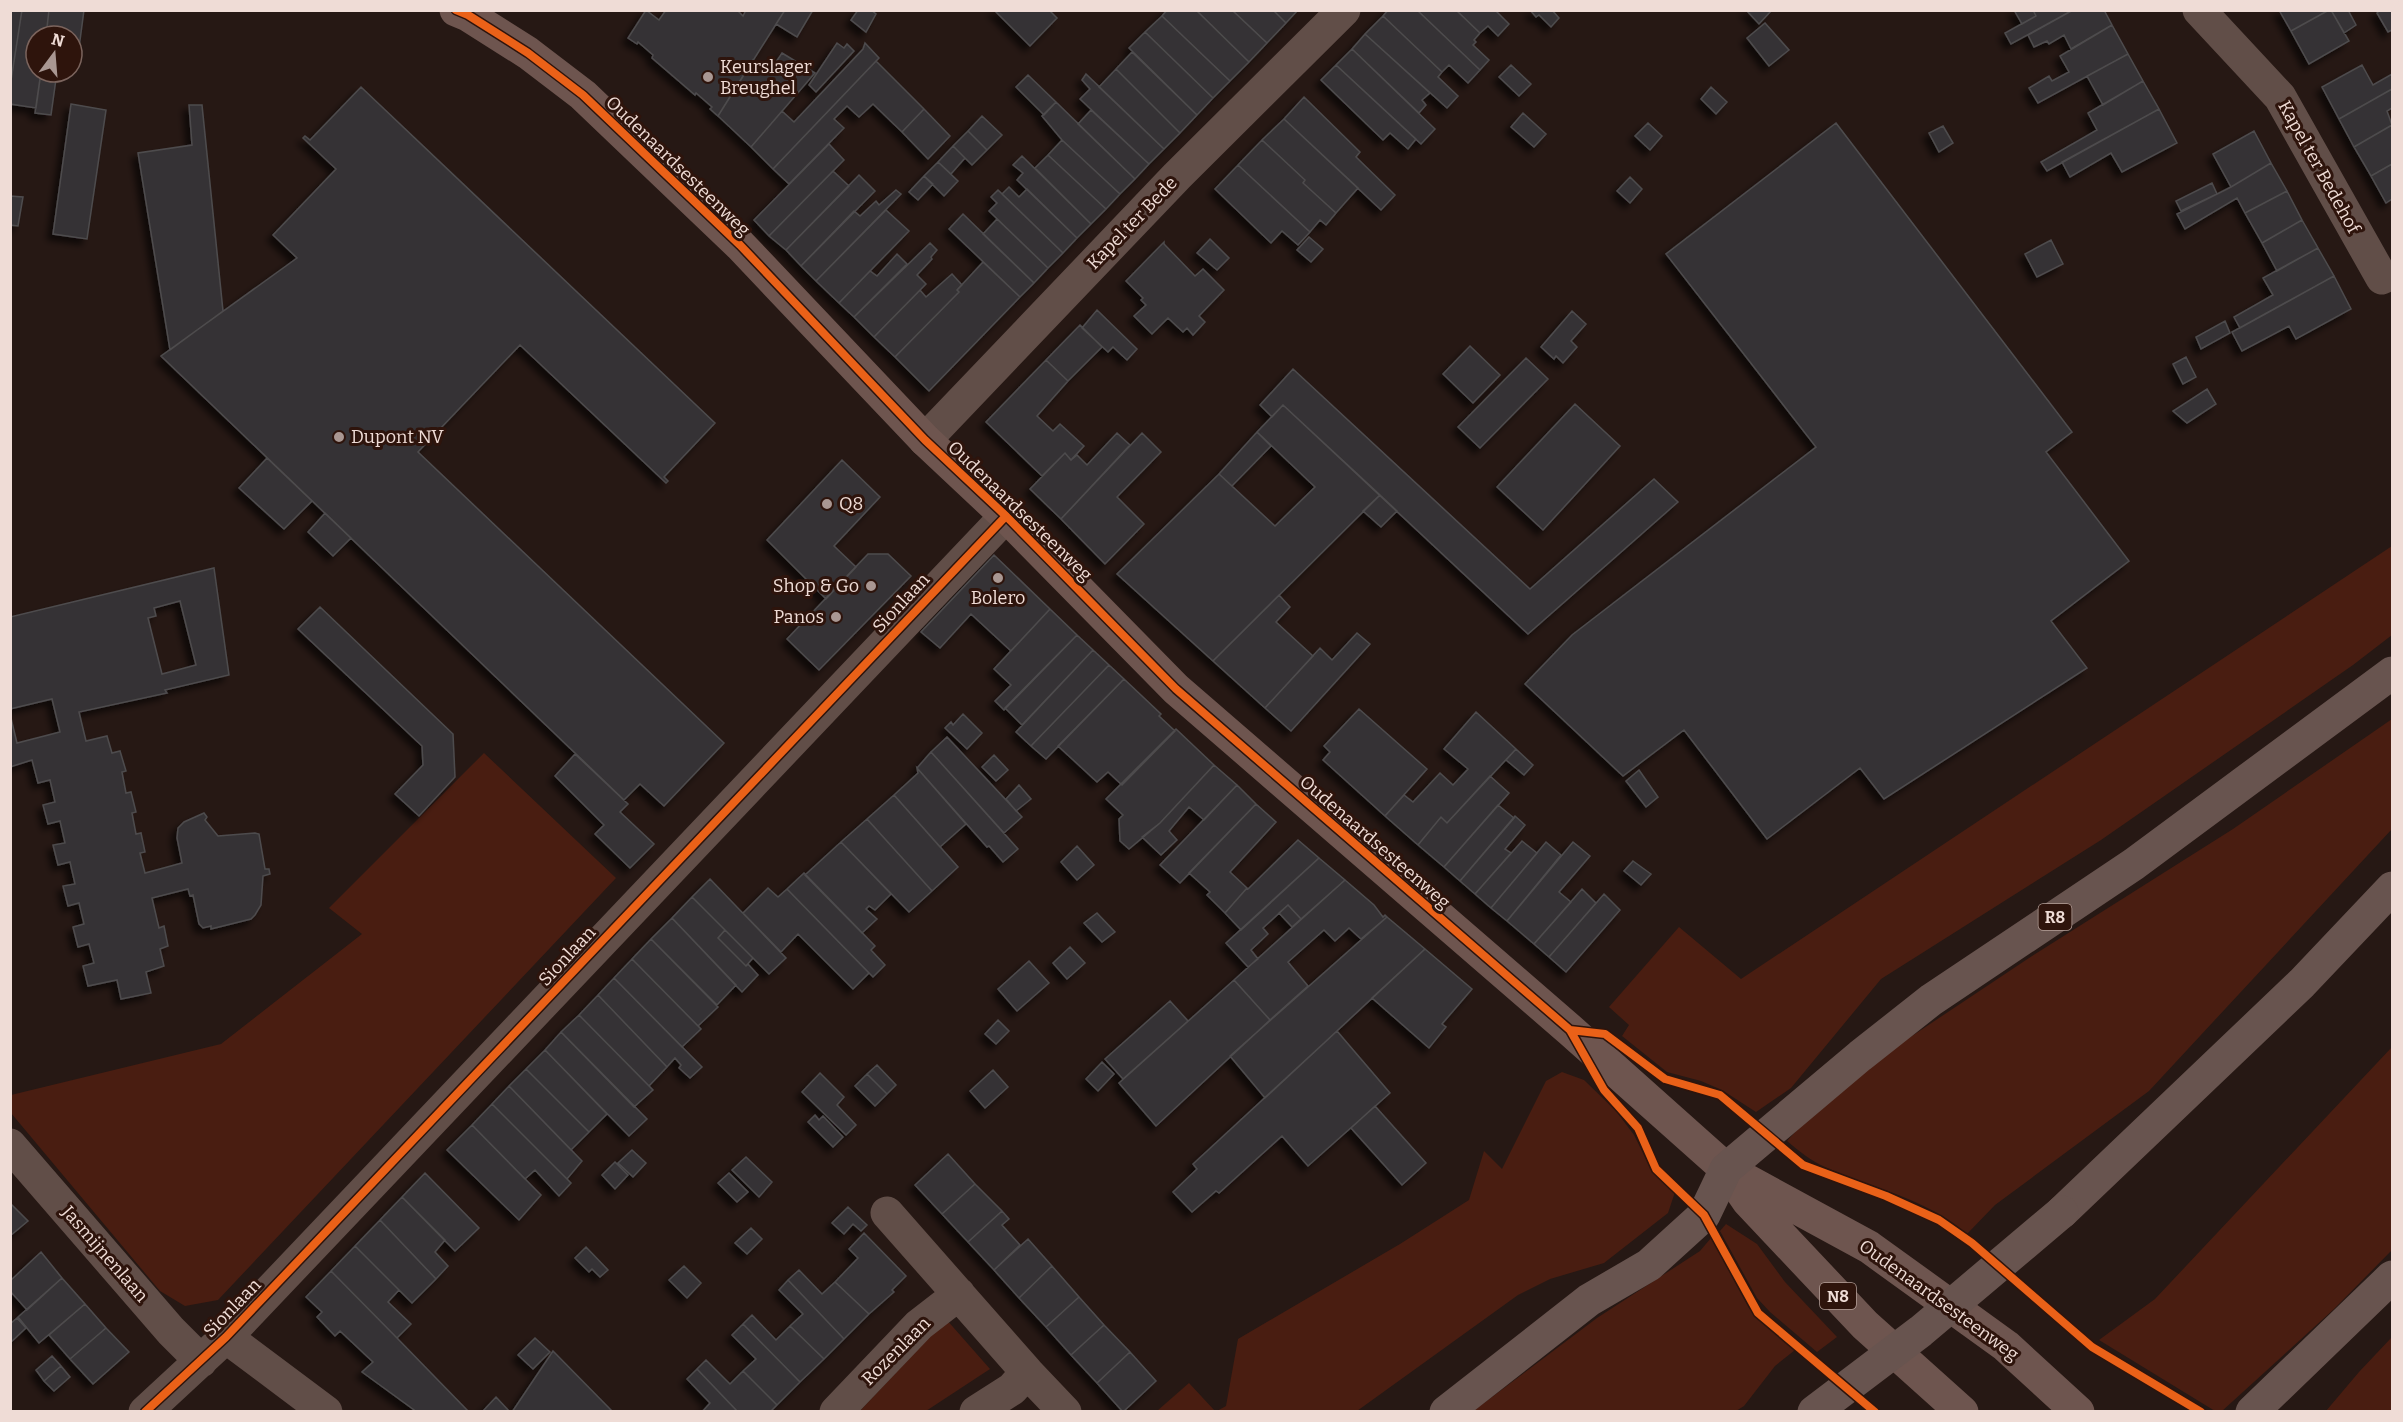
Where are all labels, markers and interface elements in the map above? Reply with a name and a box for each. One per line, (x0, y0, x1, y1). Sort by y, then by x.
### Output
north arrow (24, 24, 84, 84)
text: N (49, 29, 67, 51)
place label: Keurslager Breughel (720, 56, 812, 99)
marker: Keurslager Breughel (701, 70, 715, 84)
street label: Oudenaardsesteenweg (601, 91, 755, 241)
street label: Kapel ter Bedehof (2273, 97, 2365, 239)
street label: Kapel ter Bede (1082, 172, 1182, 274)
place label: Dupont NV (351, 426, 444, 448)
marker: Dupont NV (332, 430, 346, 444)
street label: Oudenaardsesteenweg (943, 436, 1097, 586)
place label: Q8 (839, 493, 863, 515)
marker: Q8 (820, 497, 834, 511)
street label: Sionlaan (868, 568, 934, 637)
marker: Bolero (991, 571, 1005, 585)
place label: Shop & Go (773, 575, 859, 597)
marker: Shop & Go (864, 579, 878, 593)
place label: Bolero (971, 587, 1025, 609)
place label: Panos (774, 606, 824, 628)
marker: Panos (829, 610, 843, 624)
street label: Oudenaardsesteenweg (1295, 771, 1455, 913)
road number: R8 (2038, 904, 2072, 930)
street label: Sionlaan (534, 921, 600, 990)
street label: Jasmijnenlaan (57, 1201, 153, 1307)
street label: Oudenaardsesteenweg (1855, 1235, 2023, 1365)
street label: Sionlaan (199, 1274, 266, 1342)
road number: N8 (1820, 1283, 1856, 1309)
street label: Rozenlaan (857, 1312, 935, 1390)

